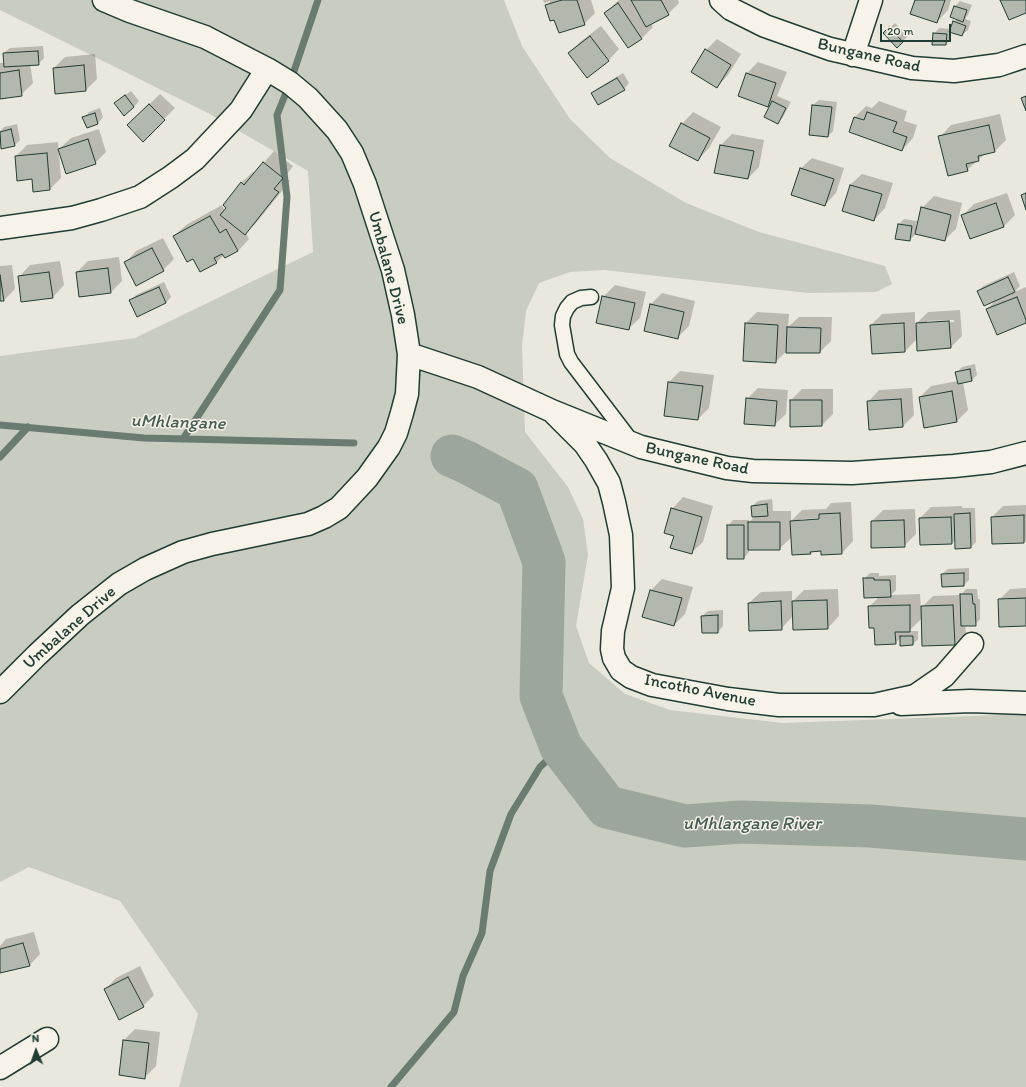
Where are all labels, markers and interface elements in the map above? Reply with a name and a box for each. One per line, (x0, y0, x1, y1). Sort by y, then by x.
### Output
scale bar (882, 16, 953, 42)
text: 20 m (887, 24, 914, 38)
street label: Bungane Road (815, 34, 923, 78)
street label: Umbalane Drive (363, 209, 413, 327)
water label: uMhlangane (130, 411, 226, 435)
street label: Bungane Road (643, 438, 751, 480)
street label: Umbalane Drive (19, 582, 121, 674)
street label: Incotho Avenue (642, 670, 758, 712)
water label: uMhlangane River (683, 813, 821, 835)
north arrow (16, 1031, 56, 1071)
text: N (32, 1032, 40, 1045)

